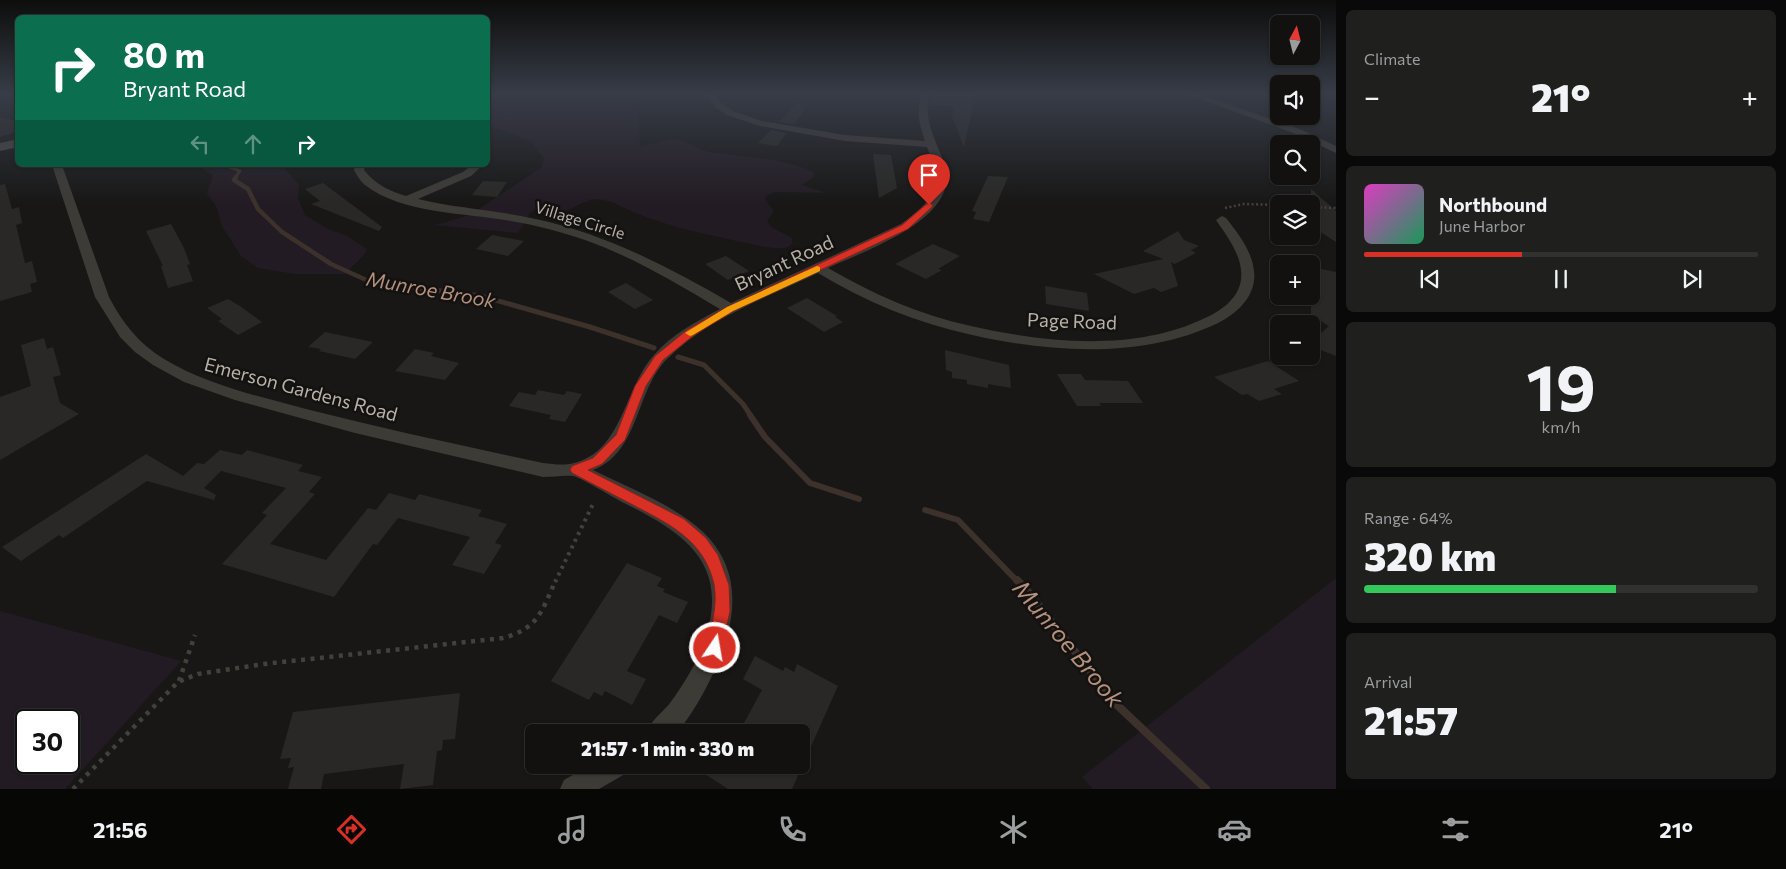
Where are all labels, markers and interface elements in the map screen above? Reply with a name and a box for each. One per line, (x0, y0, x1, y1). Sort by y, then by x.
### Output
north arrow (1270, 15, 1320, 65)
map controls (1270, 15, 1320, 365)
text: 80 m (123, 32, 205, 75)
icon: right (40, 35, 105, 100)
text: Climate (1364, 49, 1420, 68)
text: 21° (1531, 73, 1591, 120)
text: Bryant Road (123, 75, 246, 102)
button: sound (1270, 75, 1320, 125)
text: − (1364, 79, 1380, 113)
text: + (1742, 79, 1758, 113)
icon: left (186, 130, 214, 158)
icon: ahead (239, 130, 267, 158)
icon: right (292, 130, 320, 158)
button: search (1270, 135, 1320, 185)
pin (908, 154, 950, 205)
icon: arrive (915, 161, 943, 189)
text: Northbound (1439, 193, 1547, 216)
button: layers (1270, 195, 1320, 245)
street label: Village Circle (533, 197, 627, 242)
text: June Harbor (1439, 216, 1525, 235)
street label: Bryant Road (731, 230, 837, 295)
button: + (1270, 255, 1320, 305)
icon: previous (1416, 265, 1444, 293)
icon: pause (1547, 265, 1575, 293)
icon: next (1678, 265, 1706, 293)
water label: Munroe Brook (365, 266, 499, 312)
street label: Page Road (1027, 307, 1117, 334)
button: − (1270, 315, 1320, 365)
text: 19 (1526, 345, 1596, 424)
street label: Emerson Gardens Road (202, 352, 400, 425)
text: km/h (1542, 417, 1580, 436)
text: Range · 64% (1364, 508, 1452, 527)
text: 320 km (1364, 532, 1496, 579)
water label: Munroe Brook (1008, 574, 1131, 713)
position arrow (688, 621, 740, 673)
text: Arrival (1364, 672, 1412, 691)
text: 21:57 (1364, 696, 1458, 743)
speed limit sign: 30 (15, 709, 80, 774)
text: 21:57 · 1 min · 330 m (581, 737, 754, 760)
icon: directions (334, 812, 369, 847)
icon: music (555, 812, 590, 847)
icon: phone (775, 812, 810, 847)
icon: climate (996, 812, 1031, 847)
icon: car (1217, 812, 1252, 847)
icon: filters (1438, 812, 1473, 847)
text: 21:56 (93, 816, 148, 843)
text: 21° (1659, 816, 1693, 843)

